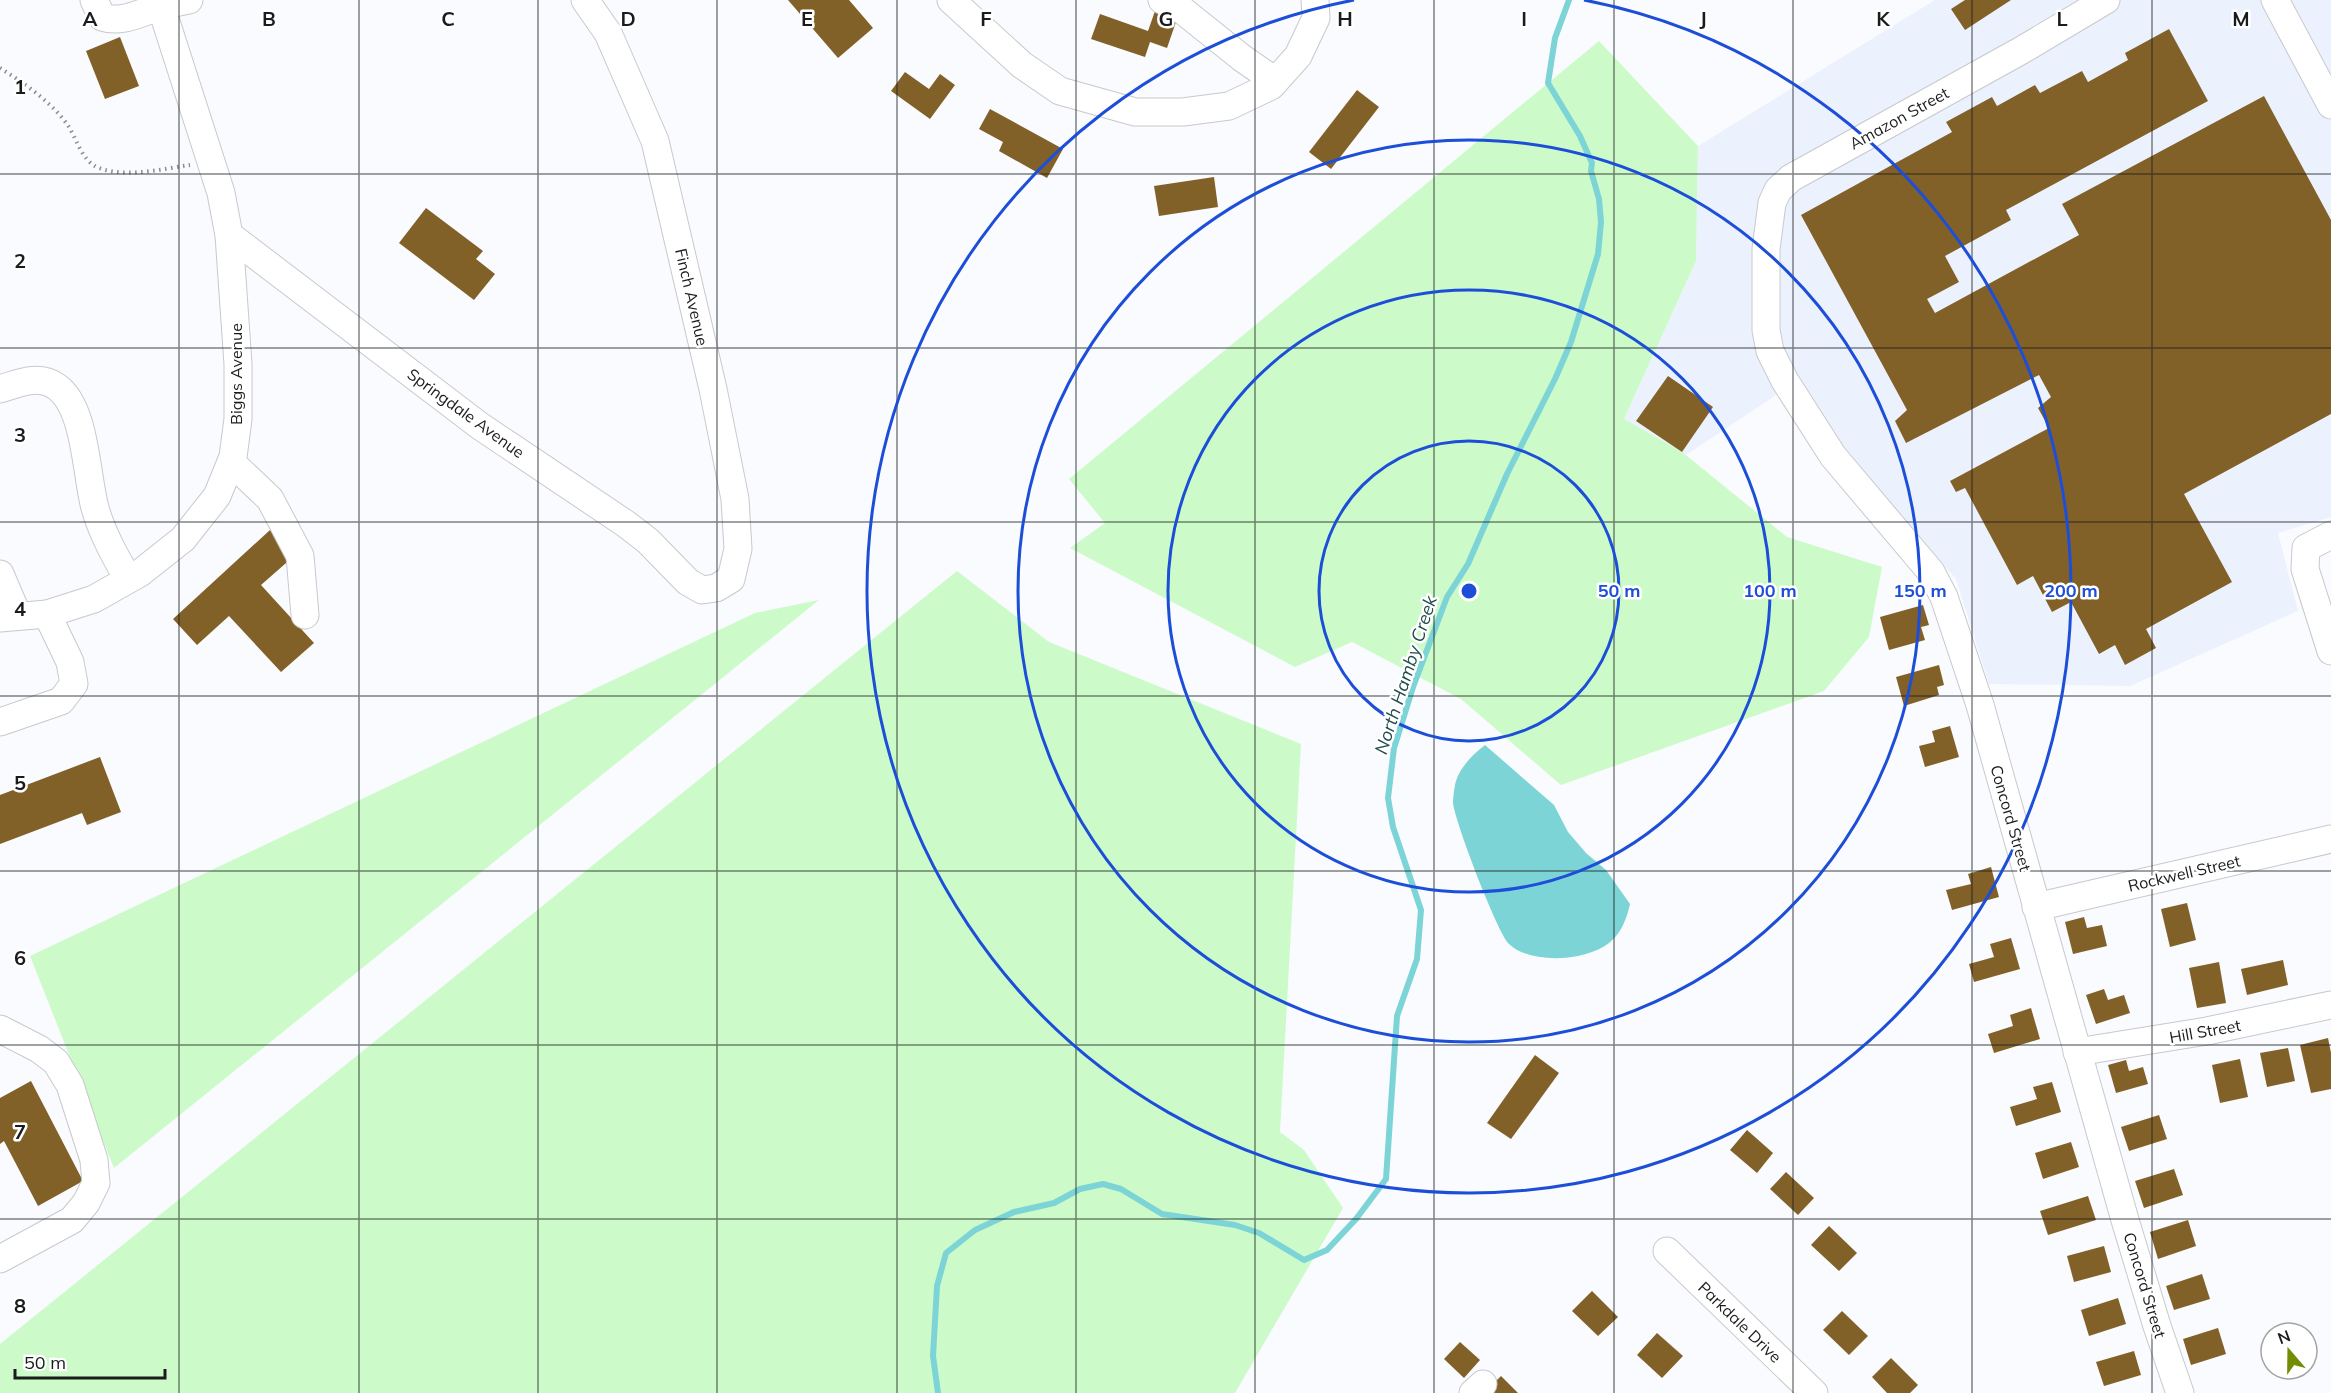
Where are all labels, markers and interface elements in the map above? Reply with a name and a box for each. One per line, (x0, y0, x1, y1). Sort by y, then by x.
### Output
text: A (83, 6, 98, 31)
text: B (262, 6, 276, 31)
text: C (441, 6, 455, 31)
text: D (620, 6, 636, 31)
text: E (801, 6, 813, 31)
text: F (980, 6, 992, 31)
text: G (1159, 6, 1173, 31)
text: H (1337, 6, 1353, 31)
text: I (1521, 6, 1527, 31)
text: J (1699, 6, 1707, 31)
text: K (1876, 6, 1890, 31)
text: L (2056, 6, 2068, 31)
text: M (2232, 6, 2250, 31)
text: 1 (14, 74, 26, 99)
street label: Amazon Street (1846, 82, 1953, 154)
street label: Finch Avenue (671, 246, 713, 348)
text: 2 (14, 248, 26, 273)
street label: Biggs Avenue (226, 323, 246, 425)
street label: Springdale Avenue (404, 364, 528, 462)
text: 3 (14, 422, 26, 447)
text: 50 m (1598, 579, 1640, 602)
text: 100 m (1743, 579, 1797, 602)
text: 150 m (1893, 579, 1947, 602)
text: 200 m (2044, 579, 2098, 602)
centre of rings (1459, 581, 1479, 601)
water label: North Hamby Creek (1369, 592, 1442, 757)
text: 4 (14, 596, 26, 621)
street label: Concord Street (1986, 763, 2036, 874)
text: 5 (14, 770, 26, 795)
street label: Rockwell Street (2126, 850, 2242, 896)
text: 6 (14, 945, 26, 970)
street label: Hill Street (2168, 1015, 2243, 1047)
text: 7 (14, 1119, 26, 1144)
street label: Concord Street (2119, 1230, 2171, 1341)
street label: Parkdale Drive (1694, 1277, 1786, 1367)
text: 8 (14, 1293, 26, 1318)
north arrow (2259, 1321, 2319, 1381)
text: N (2275, 1325, 2293, 1348)
scale bar (15, 1342, 165, 1380)
text: 50 m (24, 1351, 66, 1374)

